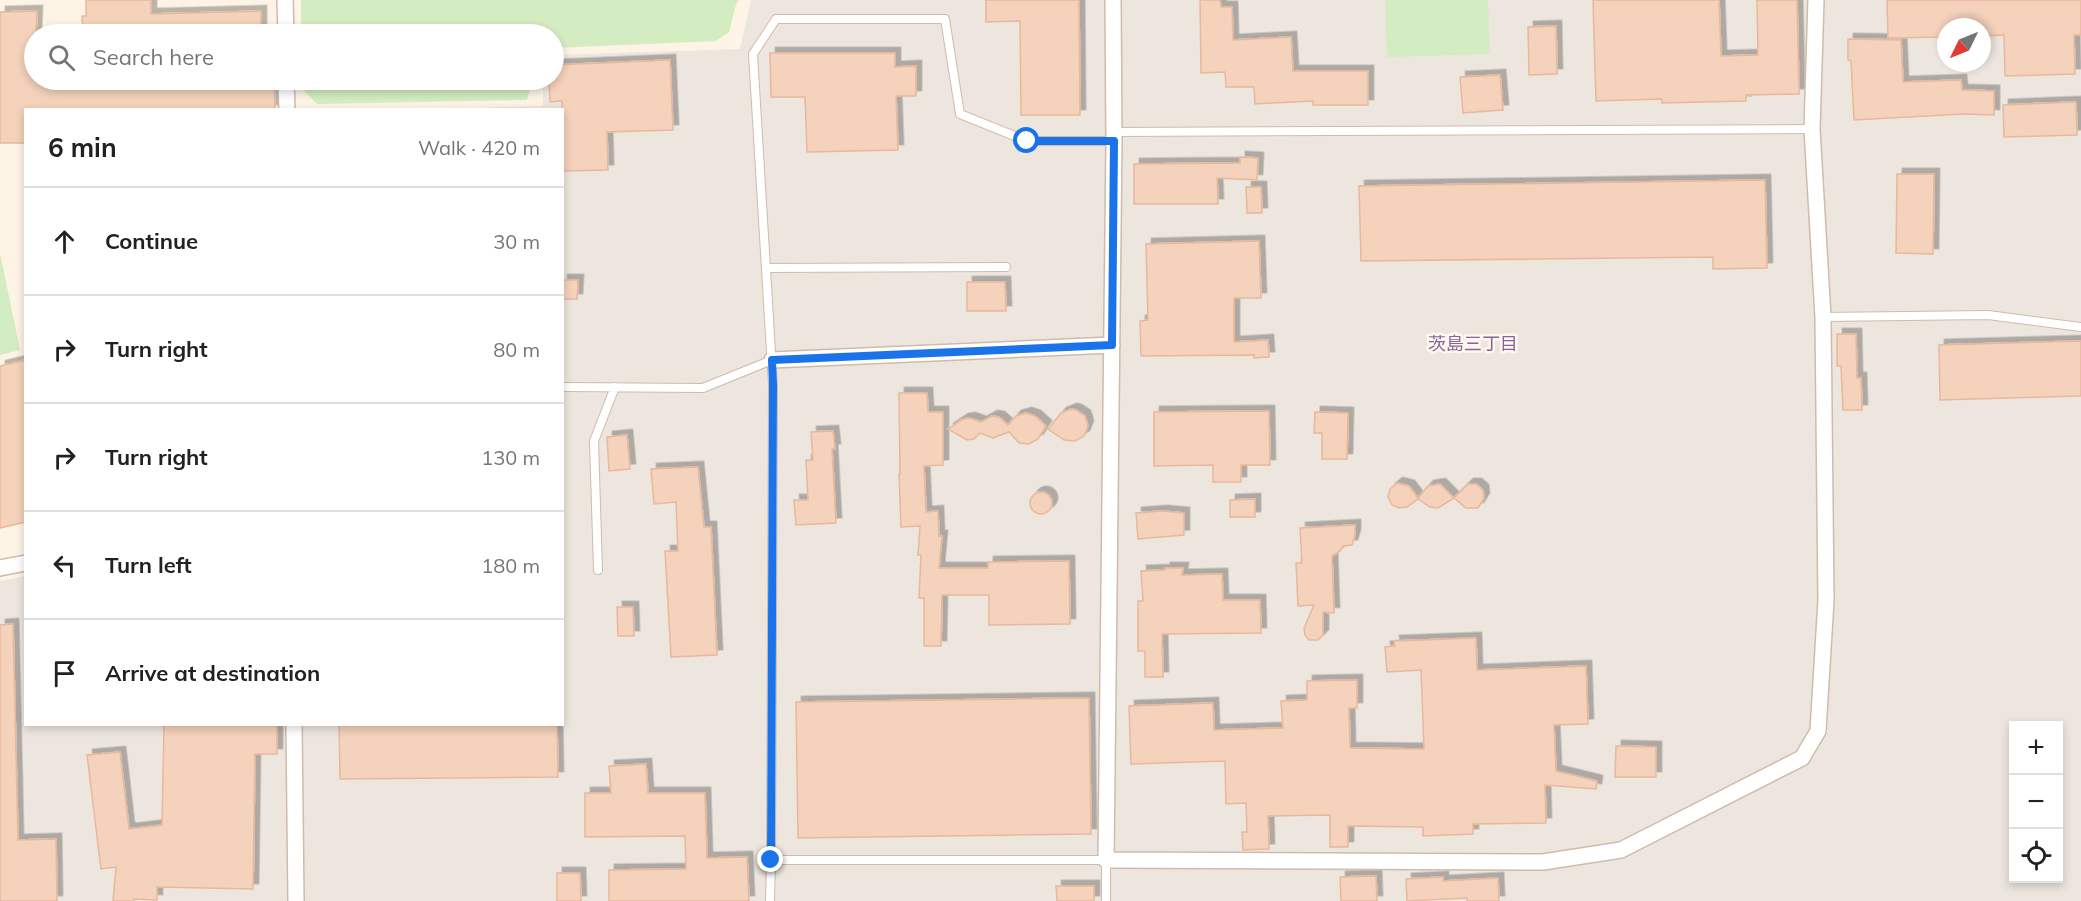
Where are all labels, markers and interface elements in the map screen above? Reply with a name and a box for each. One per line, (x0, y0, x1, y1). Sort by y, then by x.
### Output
north arrow (1937, 18, 1991, 72)
search box (24, 24, 564, 90)
icon: search (45, 41, 78, 74)
text: Search here (93, 43, 214, 71)
route start (1013, 127, 1039, 153)
text: 6 min (48, 131, 117, 164)
text: Walk · 420 m (418, 135, 540, 160)
icon: ahead (48, 225, 81, 258)
text: Continue (105, 227, 198, 255)
text: 30 m (493, 229, 540, 254)
district label: 茨島三丁目 (1428, 332, 1518, 355)
icon: right (48, 333, 81, 366)
text: Turn right (105, 335, 208, 363)
text: 80 m (493, 337, 540, 362)
icon: right (48, 441, 81, 474)
text: Turn right (105, 443, 208, 471)
text: 130 m (481, 445, 540, 470)
icon: left (48, 549, 81, 582)
text: Turn left (105, 551, 192, 579)
text: 180 m (481, 553, 540, 578)
icon: arrive (48, 657, 81, 690)
text: Arrive at destination (105, 659, 320, 687)
map controls (2009, 721, 2063, 883)
button: + (2009, 721, 2063, 775)
button: − (2009, 775, 2063, 829)
button: locate (2009, 829, 2063, 883)
route end (757, 846, 783, 872)

